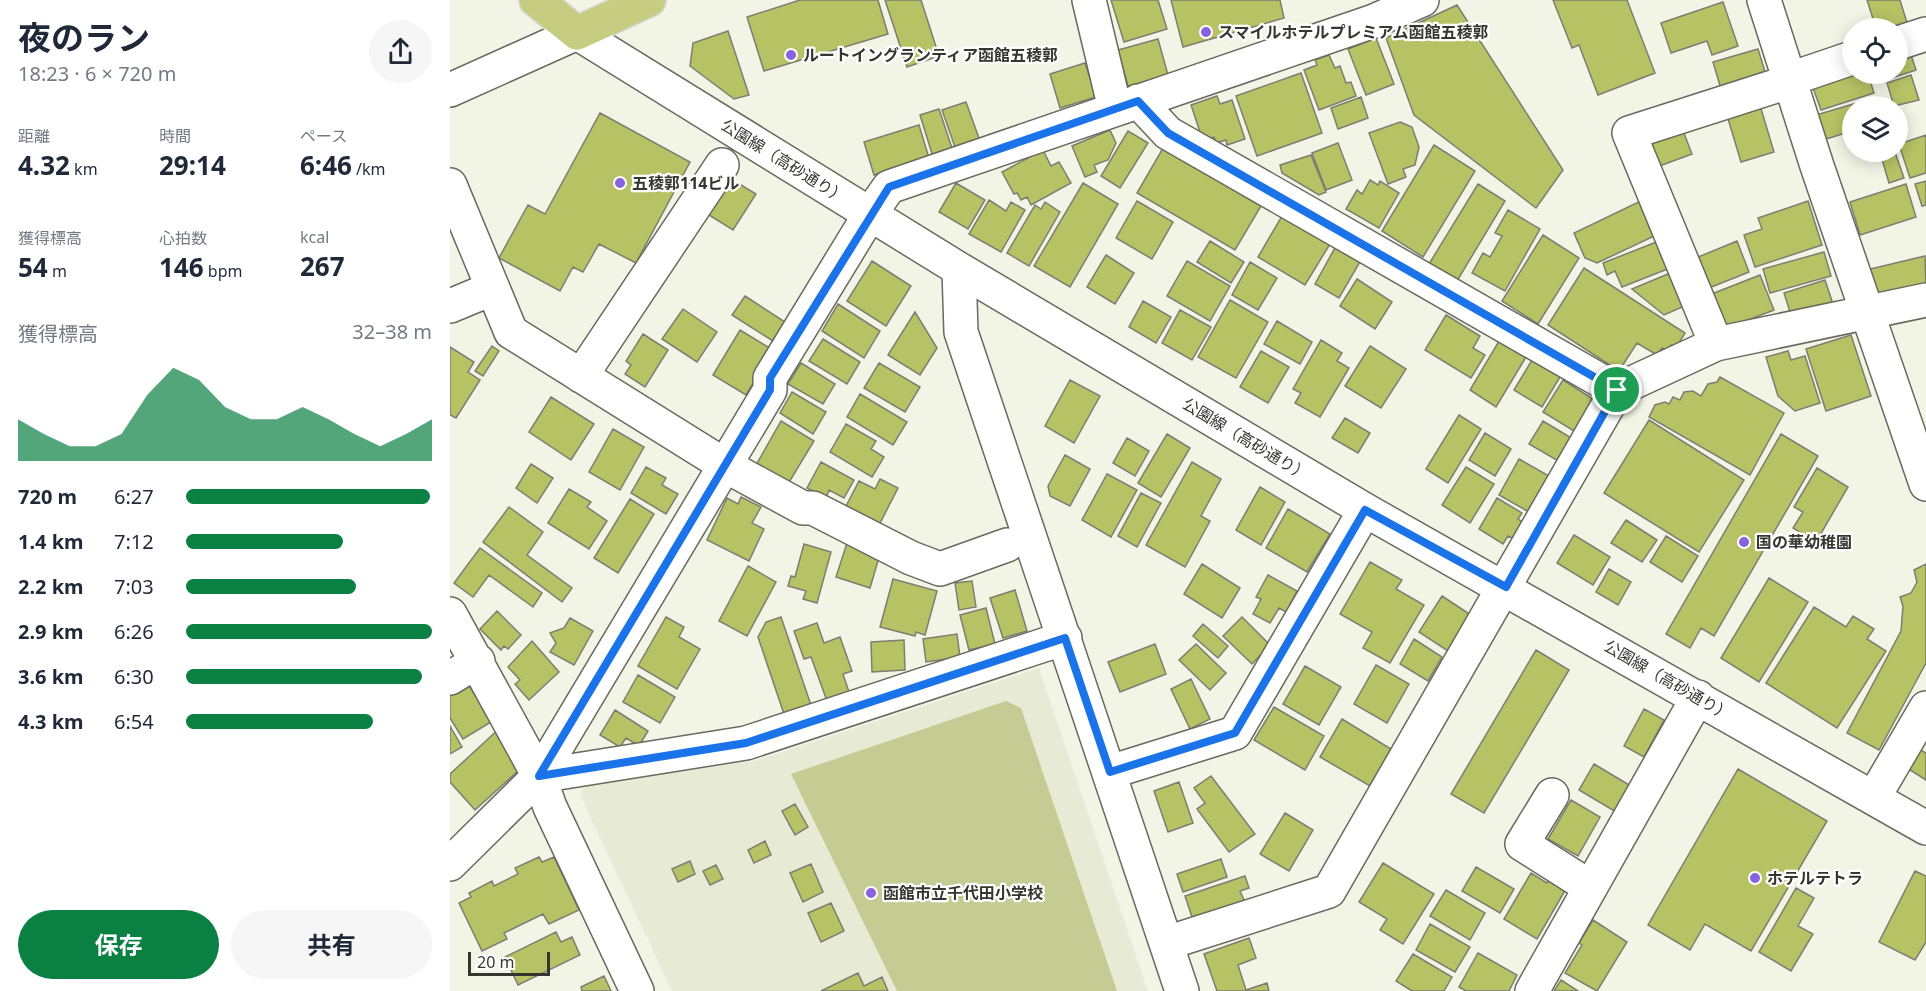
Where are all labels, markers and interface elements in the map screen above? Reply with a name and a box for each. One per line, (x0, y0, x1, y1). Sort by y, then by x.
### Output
text: 夜のラン (18, 15, 150, 60)
map controls (1842, 18, 1908, 162)
button: locate (1842, 18, 1908, 84)
button: share (369, 20, 432, 83)
place label: スマイルホテルプレミアム函館五稜郭 (1218, 21, 1488, 43)
marker: スマイルホテルプレミアム函館五稜郭 (1199, 25, 1213, 39)
place label: ルートイングランティア函館五稜郭 (803, 44, 1058, 66)
marker: ルートイングランティア函館五稜郭 (784, 48, 798, 62)
text: 18:23 · 6 × 720 m (18, 60, 176, 87)
button: layers (1842, 96, 1908, 162)
street label: 公園線（高砂通り） (717, 114, 851, 208)
text: 距離 (18, 125, 50, 147)
text: 時間 (159, 125, 191, 147)
text: ペース (300, 125, 347, 147)
text: 4.32 (18, 147, 70, 183)
text: 29:14 (159, 147, 226, 183)
text: 6:46 (300, 147, 352, 183)
text: km (70, 158, 98, 180)
text: /km (352, 158, 386, 180)
place label: 五稜郭114ビル (632, 172, 739, 194)
marker: 五稜郭114ビル (613, 176, 627, 190)
text: kcal (300, 226, 329, 248)
text: 獲得標高 (18, 227, 82, 249)
text: 心拍数 (159, 227, 207, 249)
text: 267 (300, 248, 345, 284)
text: 54 (18, 249, 48, 285)
text: 146 (159, 249, 204, 285)
text: m (48, 260, 67, 282)
text: bpm (204, 260, 242, 282)
text: 32–38 m (352, 318, 432, 345)
text: 獲得標高 (18, 320, 98, 347)
pin (1591, 364, 1642, 415)
icon: arrive (1600, 373, 1633, 406)
street label: 公園線（高砂通り） (1179, 392, 1313, 486)
text: 720 m (18, 483, 77, 510)
text: 6:27 (114, 483, 154, 510)
text: 1.4 km (18, 528, 84, 555)
text: 7:12 (114, 528, 154, 555)
place label: 国の華幼稚園 (1756, 531, 1852, 553)
marker: 国の華幼稚園 (1737, 535, 1751, 549)
text: 2.2 km (18, 573, 84, 600)
text: 7:03 (114, 573, 154, 600)
text: 2.9 km (18, 618, 84, 645)
text: 6:26 (114, 618, 154, 645)
street label: 公園線（高砂通り） (1600, 634, 1736, 726)
text: 3.6 km (18, 663, 84, 690)
text: 6:30 (114, 663, 154, 690)
text: 4.3 km (18, 708, 84, 735)
text: 6:54 (114, 708, 154, 735)
place label: ホテルテトラ (1767, 867, 1863, 889)
marker: ホテルテトラ (1748, 871, 1762, 885)
place label: 函館市立千代田小学校 (883, 882, 1043, 904)
marker: 函館市立千代田小学校 (864, 886, 878, 900)
button: 保存 (18, 910, 219, 979)
button: 共有 (231, 910, 432, 979)
scale bar (468, 949, 550, 976)
text: 20 m (477, 951, 514, 973)

